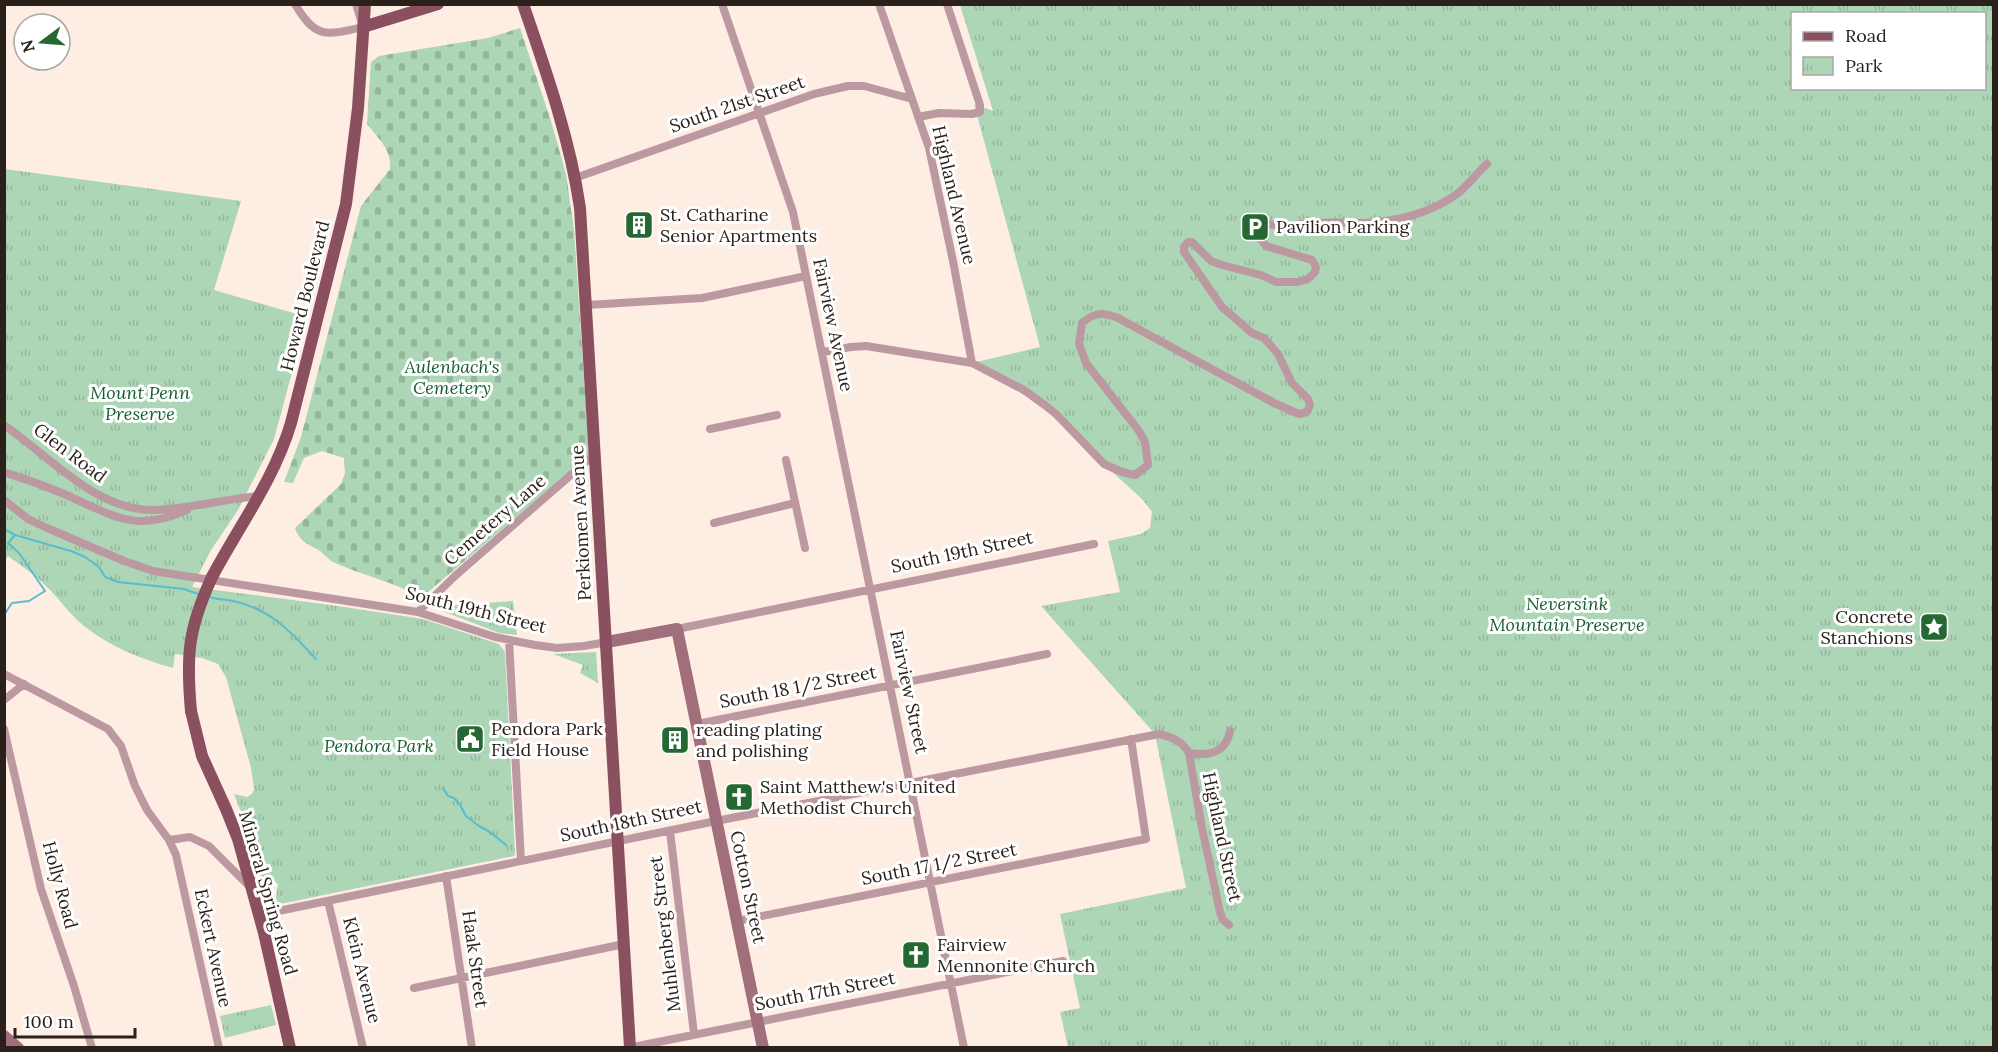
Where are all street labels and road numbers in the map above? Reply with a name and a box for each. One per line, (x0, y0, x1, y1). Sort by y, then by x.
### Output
street label: South 21st Street (666, 70, 807, 137)
street label: Highland Avenue (927, 123, 982, 267)
street label: Howard Boulevard (275, 218, 334, 374)
street label: Fairview Avenue (808, 256, 859, 394)
street label: Glen Road (29, 418, 112, 488)
street label: Perkiomen Avenue (565, 444, 596, 602)
street label: Cemetery Lane (439, 469, 551, 570)
street label: South 19th Street (889, 525, 1035, 578)
street label: South 19th Street (403, 581, 549, 638)
street label: Fairview Street (885, 628, 934, 756)
street label: South 18 1/2 Street (717, 660, 878, 713)
street label: Highland Street (1198, 770, 1247, 904)
street label: South 18th Street (558, 794, 704, 847)
street label: Mineral Spring Road (234, 808, 303, 978)
street label: Cotton Street (725, 829, 772, 945)
street label: South 17 1/2 Street (859, 837, 1018, 890)
street label: Holly Road (38, 838, 83, 931)
street label: Muhlenberg Street (644, 855, 686, 1014)
street label: Eckert Avenue (190, 886, 237, 1010)
street label: Haak Street (457, 909, 494, 1009)
street label: Klein Avenue (338, 914, 387, 1026)
street label: South 17th Street (753, 966, 897, 1015)

